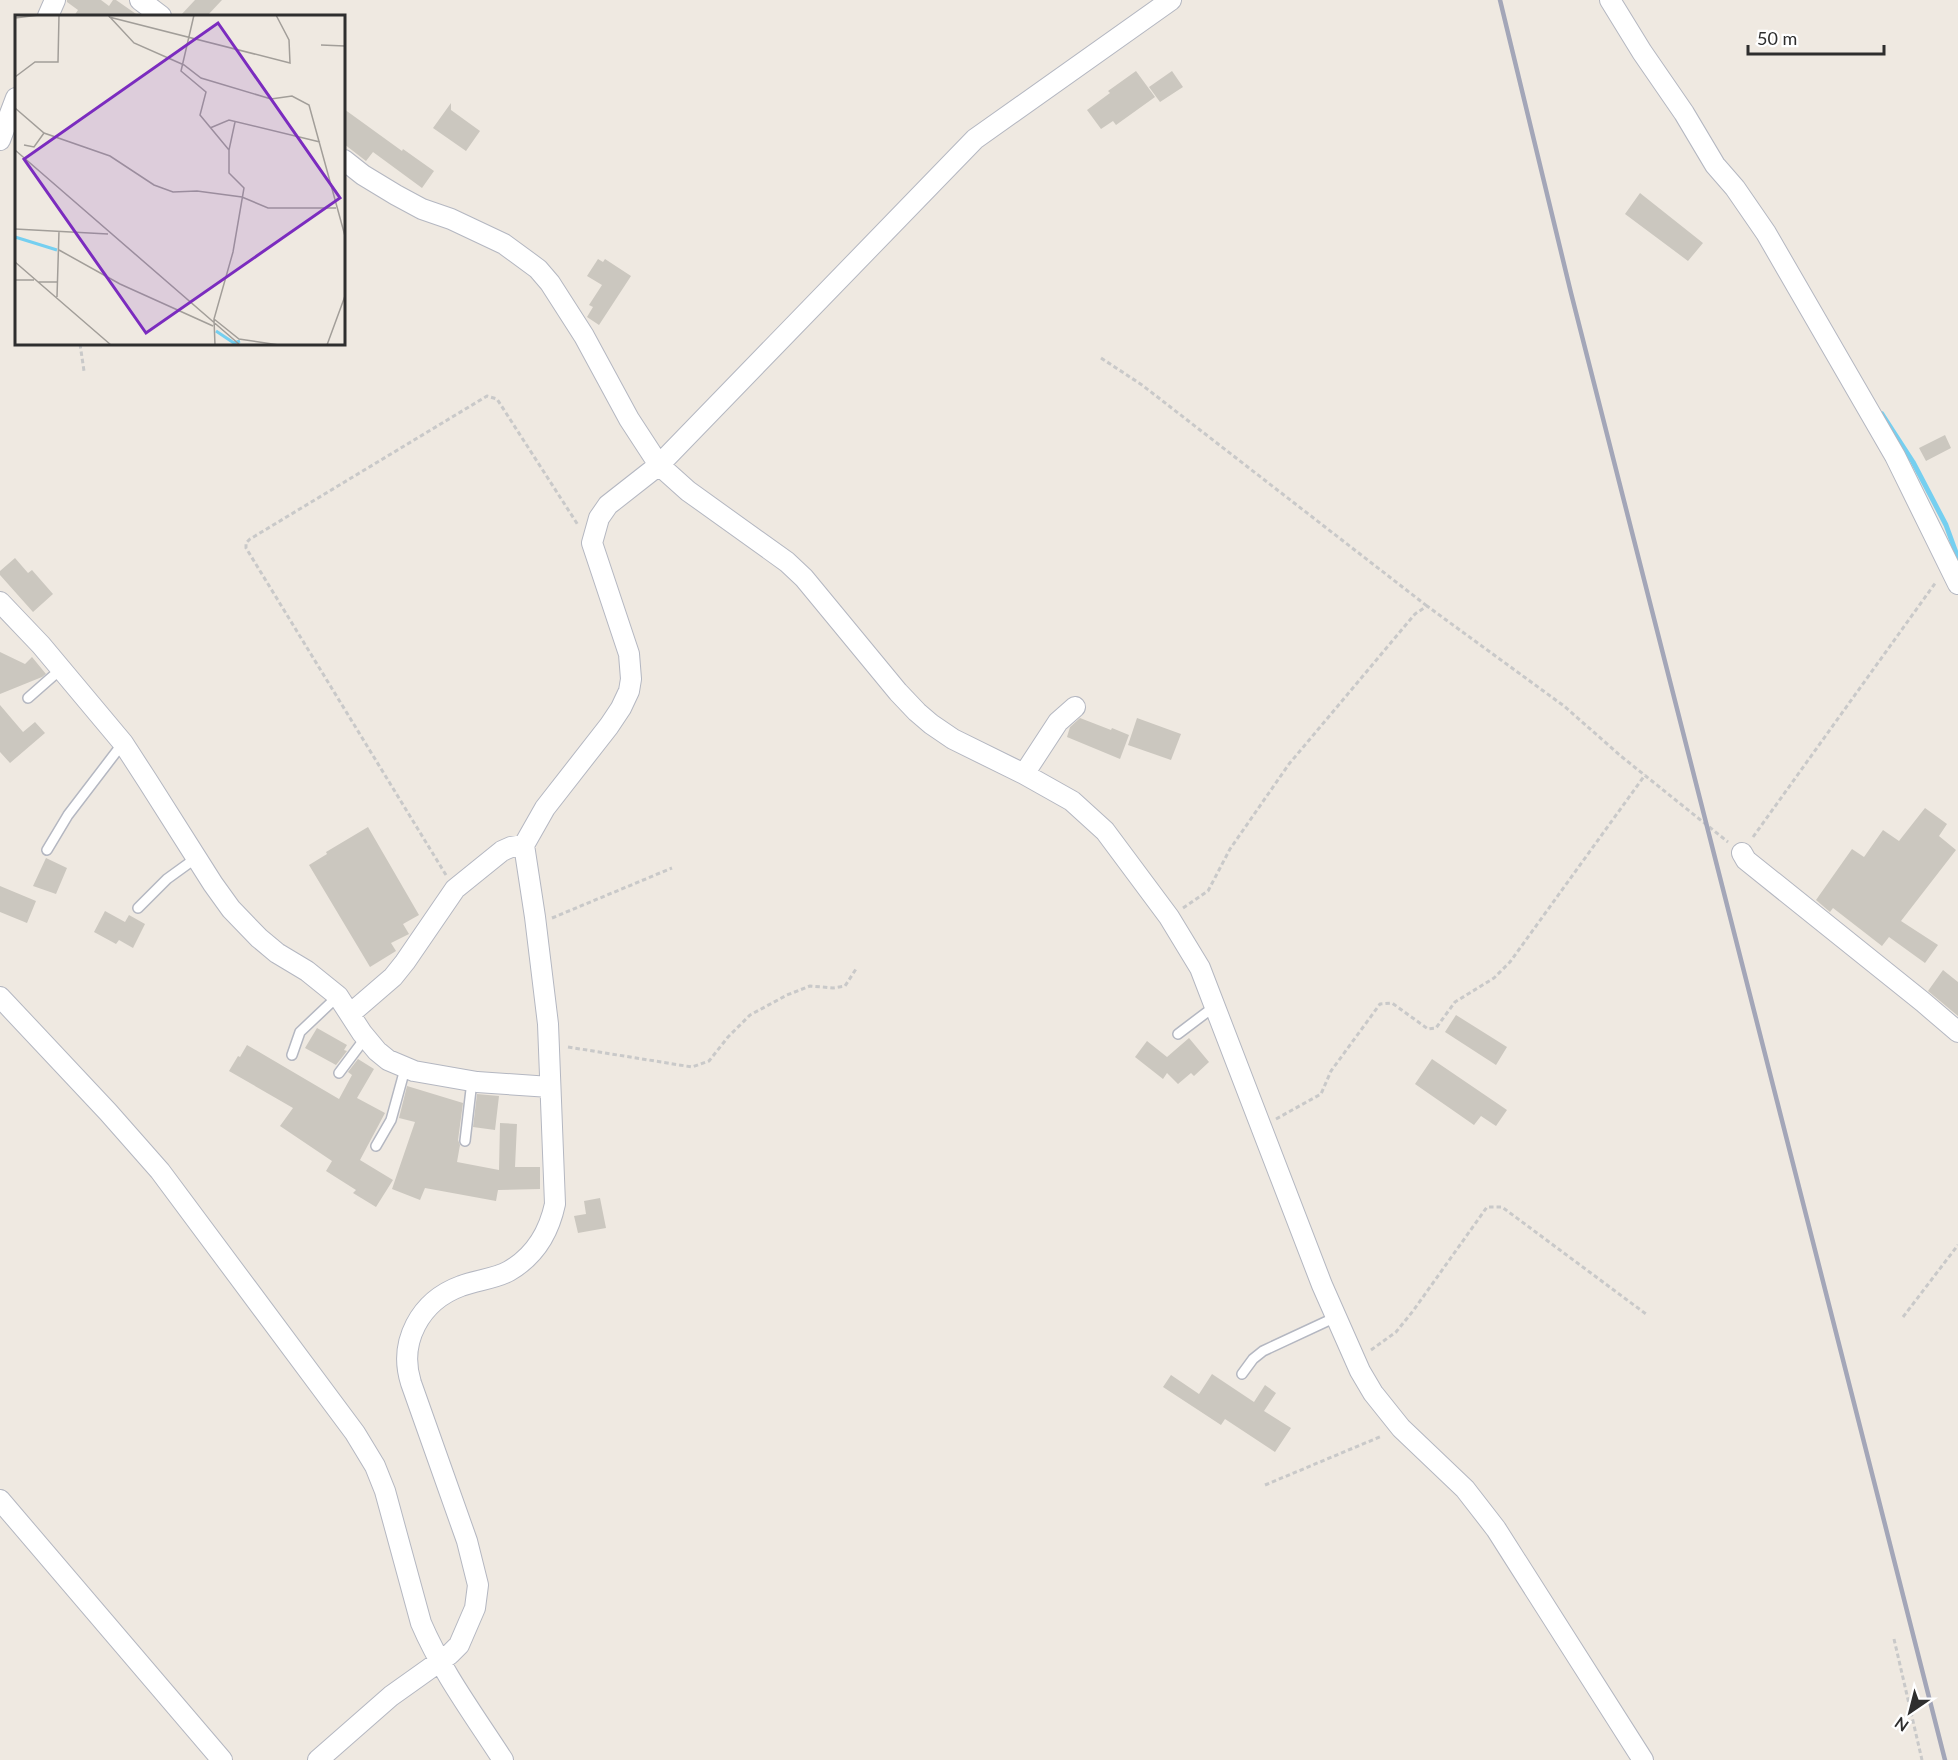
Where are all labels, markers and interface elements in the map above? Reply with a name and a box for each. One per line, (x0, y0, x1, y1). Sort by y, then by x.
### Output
inset map (15, 15, 345, 345)
scale bar (1748, 18, 1884, 56)
text: 50 m (1757, 27, 1797, 49)
north arrow (1880, 1682, 1940, 1742)
text: N (1891, 1713, 1912, 1736)

